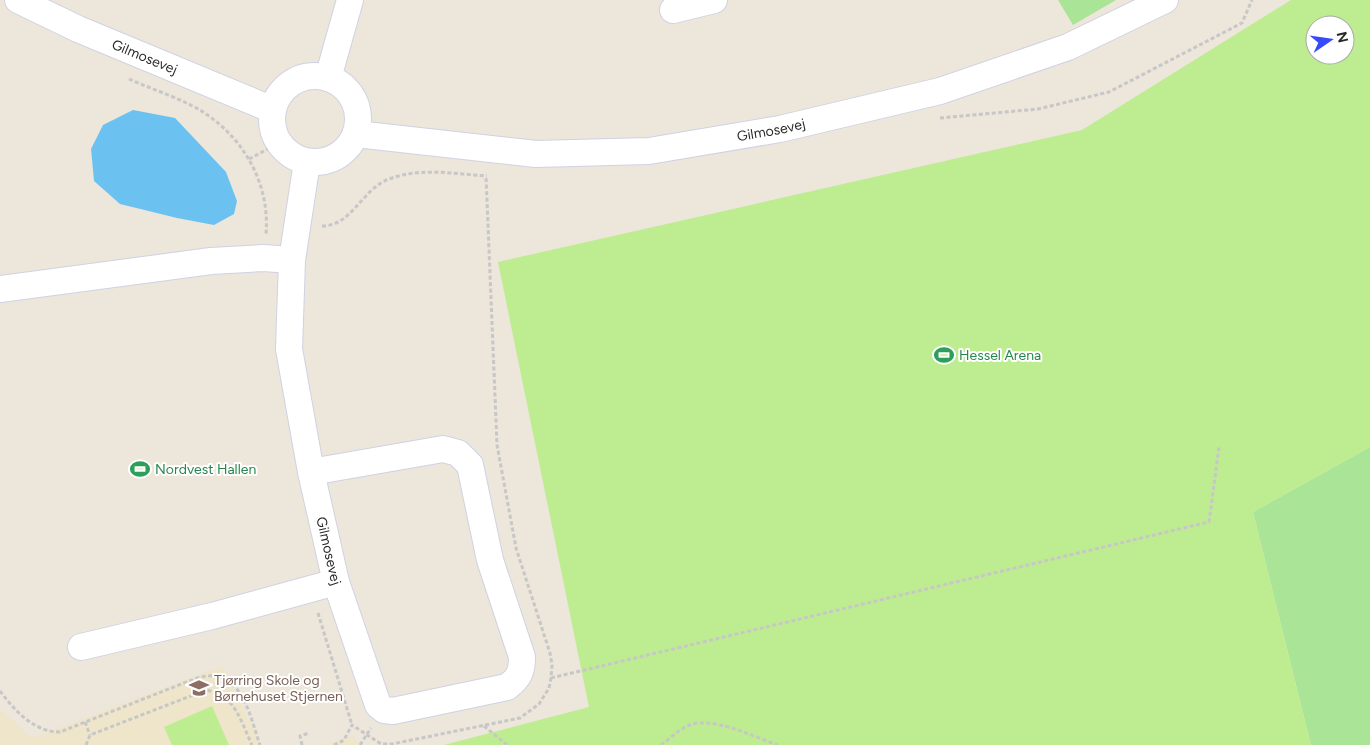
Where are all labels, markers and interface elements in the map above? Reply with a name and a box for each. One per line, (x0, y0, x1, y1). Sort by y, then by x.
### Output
north arrow (1305, 15, 1355, 65)
text: N (1333, 30, 1352, 44)
street label: Gilmosevej (109, 36, 180, 78)
street label: Gilmosevej (736, 115, 807, 145)
sports icon: Hessel Arena (933, 344, 955, 366)
place label: Hessel Arena (959, 347, 1041, 364)
sports icon: Nordvest Hallen (129, 458, 151, 480)
place label: Nordvest Hallen (155, 461, 256, 478)
street label: Gilmosevej (312, 515, 344, 588)
place label: Tjørring Skole og Børnehuset Stjernen (214, 672, 343, 705)
school or university icon: Tjørring Skole og Børnehuset Stjernen (188, 677, 210, 699)

